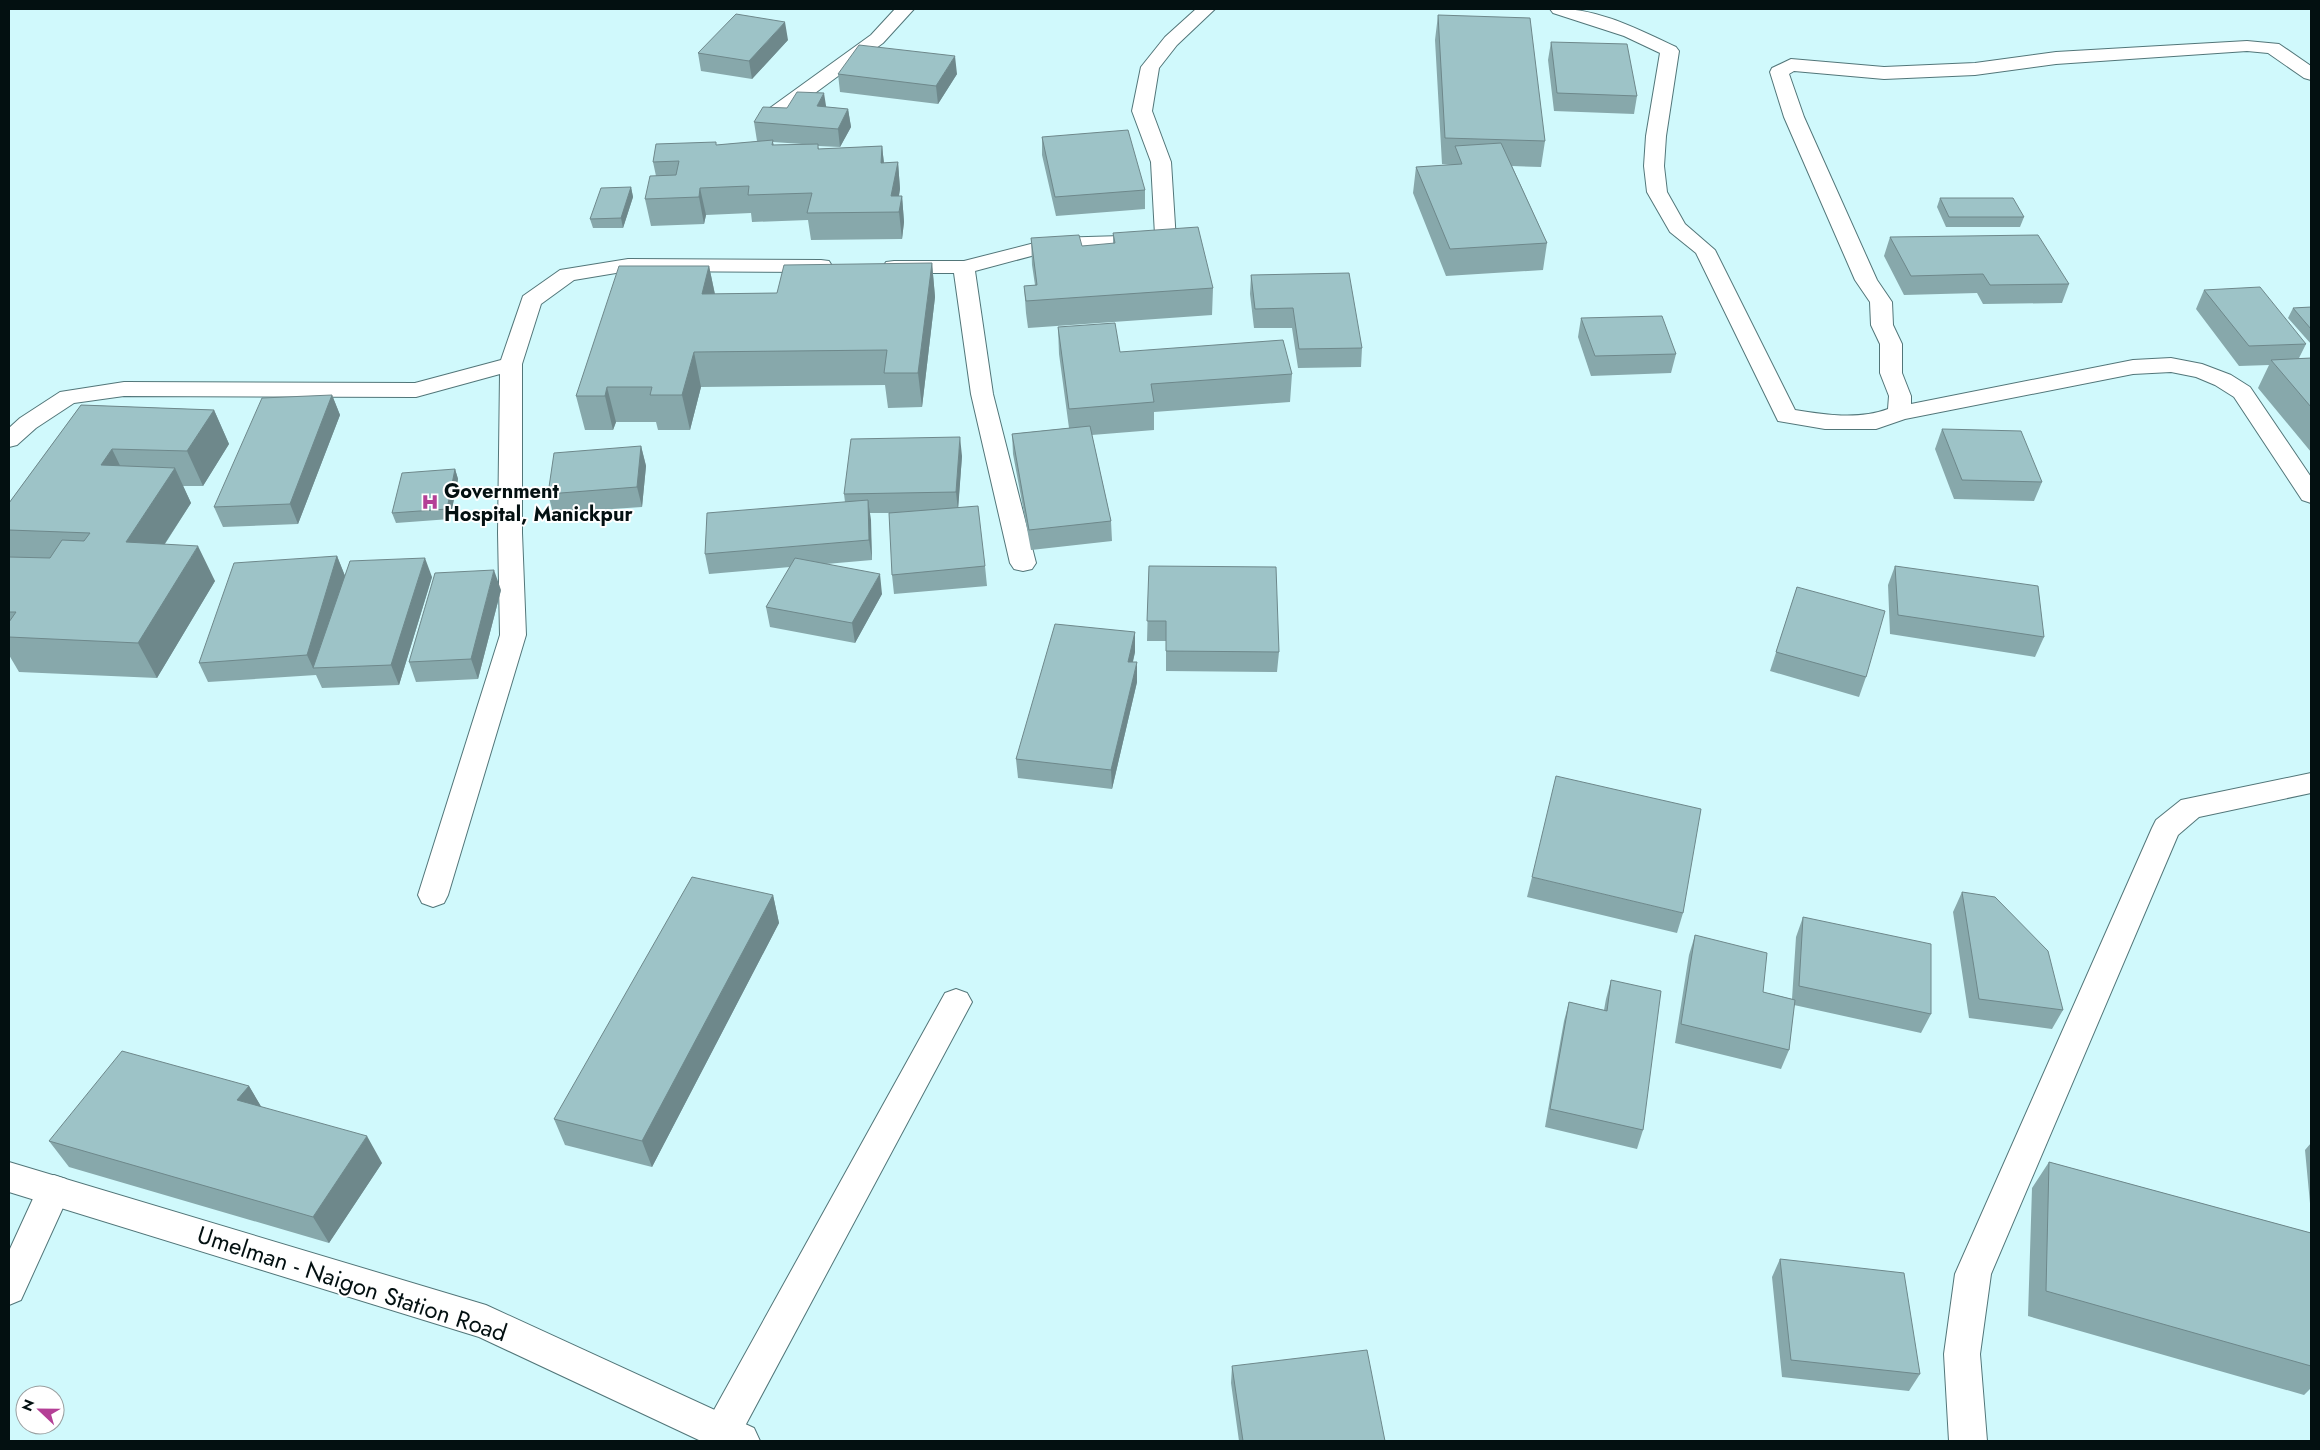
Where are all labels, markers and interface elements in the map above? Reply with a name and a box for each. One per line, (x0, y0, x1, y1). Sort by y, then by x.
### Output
place label: Government Hospital, Manickpur (444, 477, 633, 529)
hospital icon: Government Hospital, Manickpur (420, 492, 440, 512)
street label: Umelman - Naigon Station Road (193, 1217, 512, 1350)
north arrow (15, 1385, 65, 1435)
text: N (17, 1396, 39, 1414)

